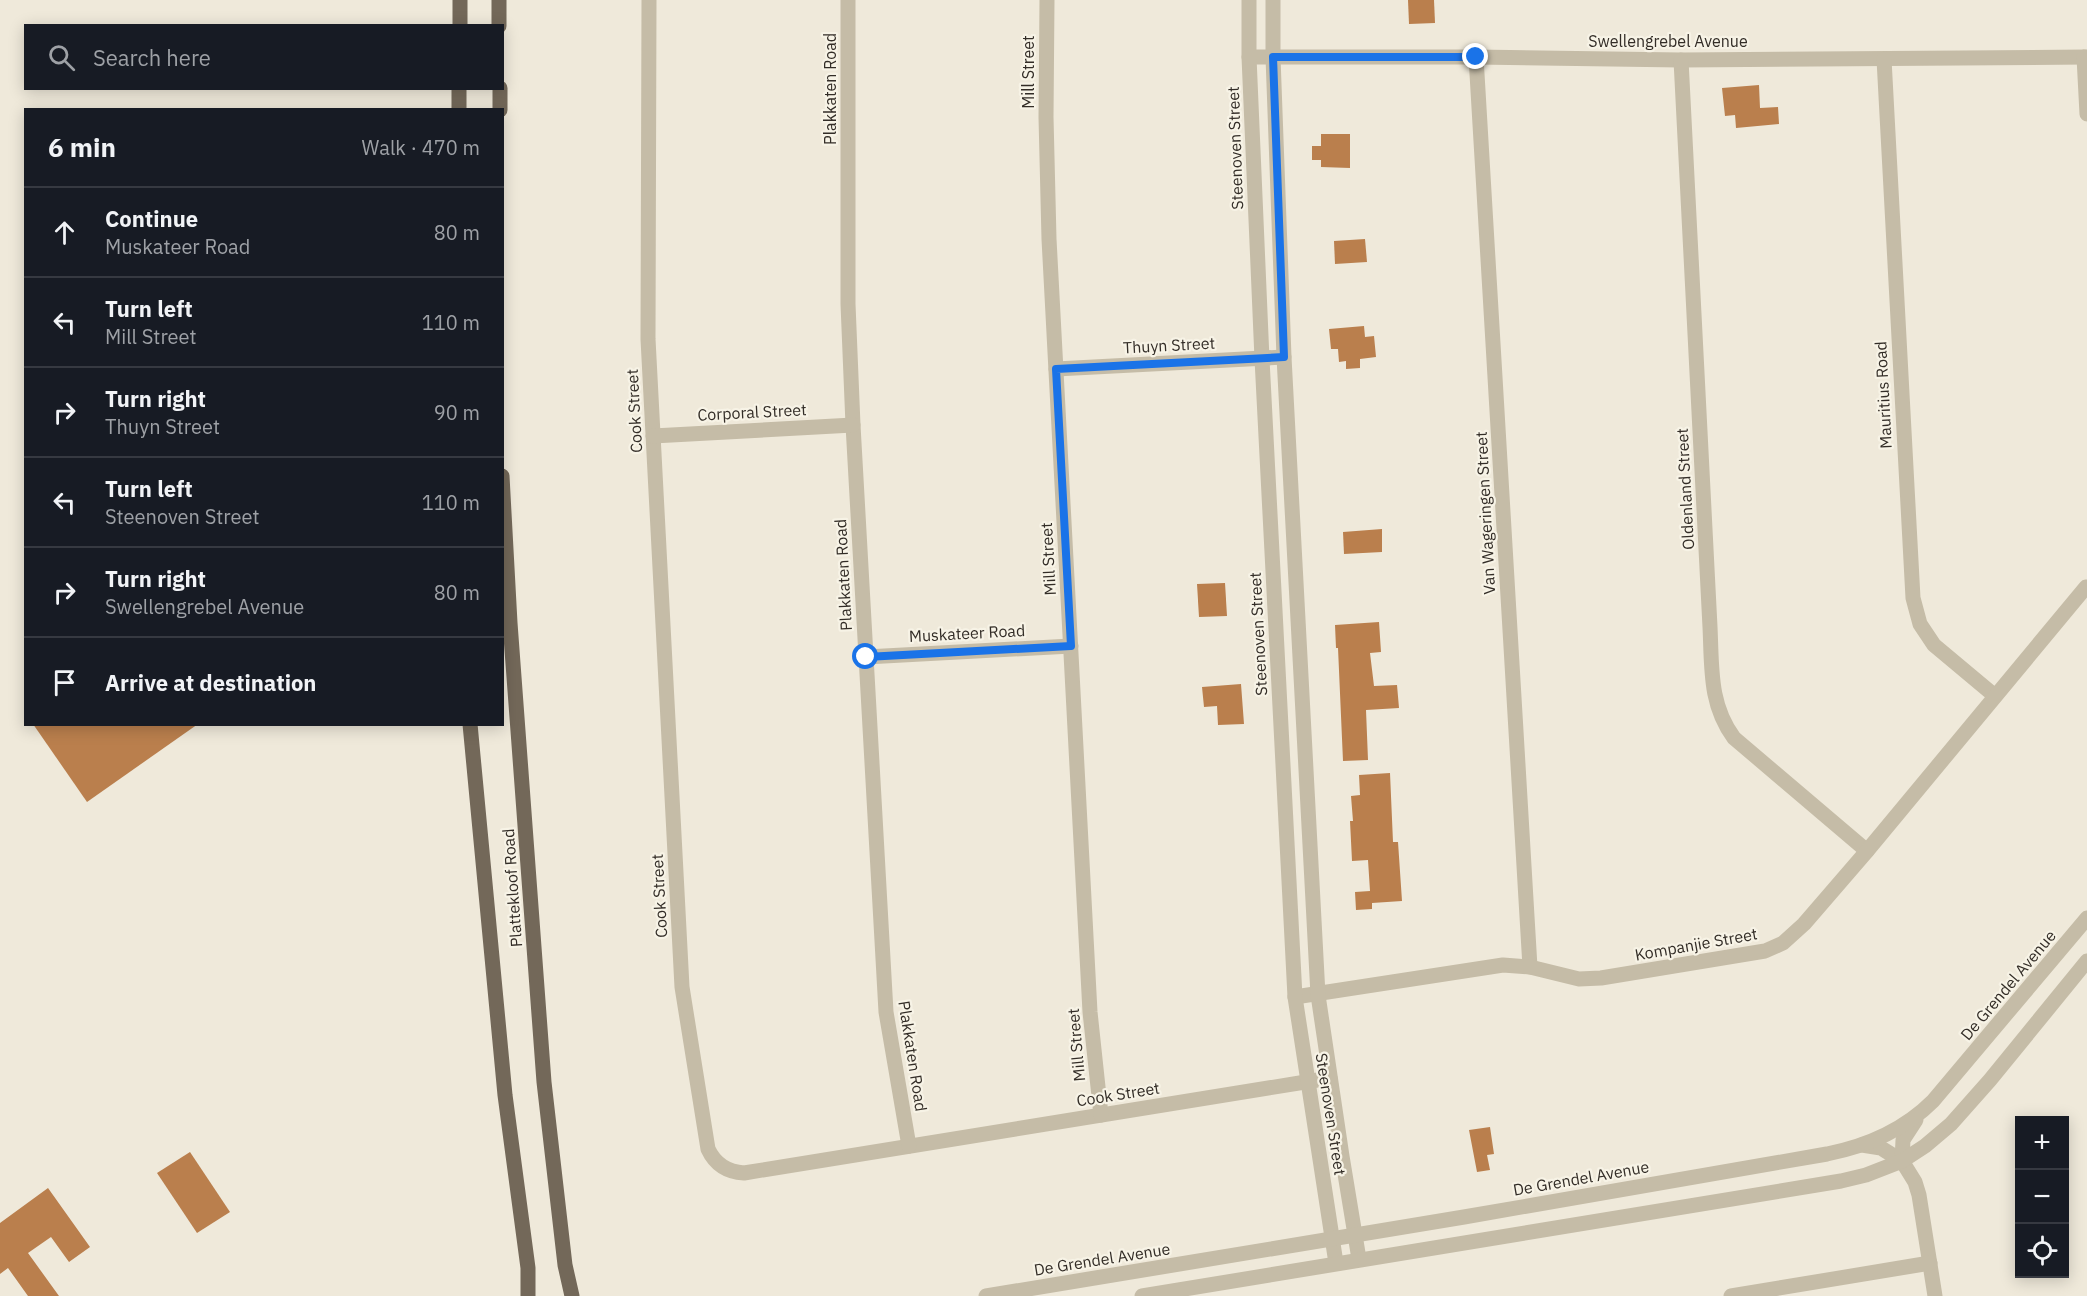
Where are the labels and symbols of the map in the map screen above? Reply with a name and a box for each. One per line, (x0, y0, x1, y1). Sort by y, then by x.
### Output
street label: Swellengrebel Avenue (1588, 31, 1748, 51)
street label: Plakkaten Road (820, 33, 840, 145)
street label: Mill Street (1018, 35, 1038, 109)
route end (1462, 43, 1488, 69)
street label: Steenoven Street (1223, 86, 1247, 210)
street label: Thuyn Street (1123, 333, 1215, 357)
street label: Mauritius Road (1870, 341, 1896, 449)
street label: Cook Street (622, 369, 646, 453)
street label: Corporal Street (697, 399, 807, 425)
street label: Oldenland Street (1672, 428, 1698, 550)
street label: Van Wageringen Street (1471, 431, 1499, 595)
street label: Plakkaten Road (830, 519, 856, 631)
street label: Mill Street (1036, 522, 1060, 596)
street label: Steenoven Street (1245, 572, 1271, 696)
street label: Muskateer Road (908, 620, 1026, 646)
route start (852, 643, 878, 669)
street label: Plattekloof Road (498, 828, 526, 948)
street label: Cook Street (647, 854, 671, 938)
street label: Kompanjie Street (1633, 923, 1759, 965)
street label: De Grendel Avenue (1956, 926, 2060, 1044)
street label: Plakkaten Road (894, 999, 932, 1113)
street label: Mill Street (1063, 1008, 1089, 1082)
street label: Steenoven Street (1311, 1051, 1351, 1177)
street label: Cook Street (1075, 1078, 1161, 1110)
street label: De Grendel Avenue (1511, 1156, 1651, 1200)
street label: De Grendel Avenue (1032, 1238, 1172, 1280)

